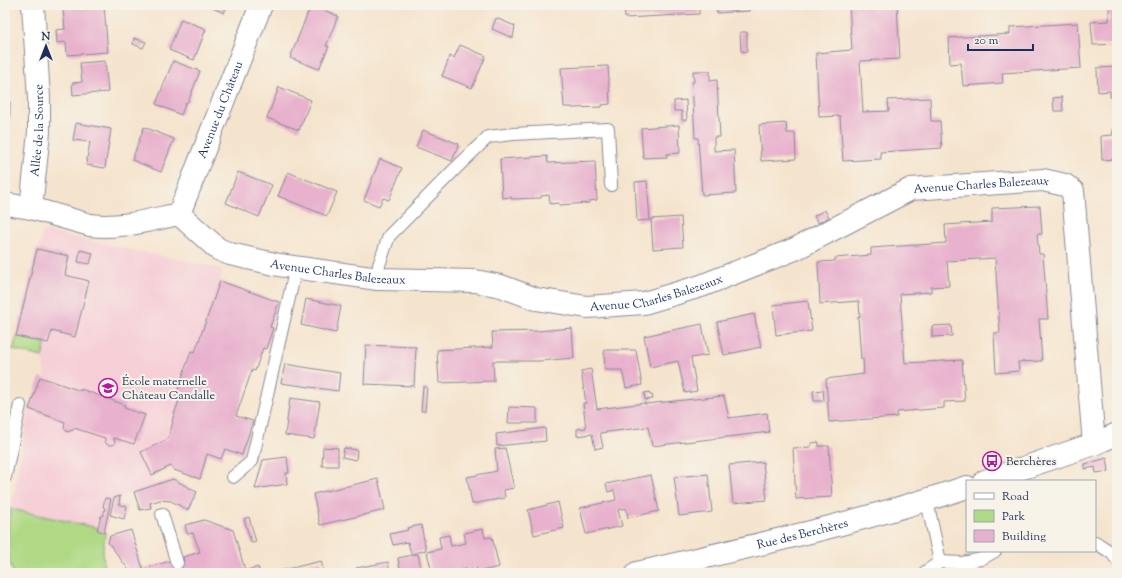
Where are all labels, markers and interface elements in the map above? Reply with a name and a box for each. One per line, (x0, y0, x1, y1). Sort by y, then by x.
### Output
north arrow (26, 26, 66, 66)
scale bar (968, 26, 1033, 52)
text: N (41, 29, 51, 45)
text: 20 m (974, 32, 999, 50)
street label: Avenue du Château (194, 59, 248, 161)
street label: Allée de la Source (26, 83, 49, 178)
street label: Avenue Charles Balezeaux (913, 172, 1052, 199)
street label: Avenue Charles Balezeaux (268, 255, 406, 290)
street label: Avenue Charles Balezeaux (589, 270, 726, 317)
place label: École maternelle Château Candalle (122, 373, 216, 405)
school or university icon: École maternelle Château Candalle (97, 377, 119, 399)
bus stop icon: Berchères (981, 450, 1003, 472)
place label: Berchères (1006, 453, 1057, 471)
legend (966, 480, 1096, 552)
text: Road (1002, 488, 1029, 506)
text: Park (1002, 508, 1025, 526)
street label: Rue des Berchères (755, 514, 850, 555)
text: Building (1002, 528, 1046, 546)

